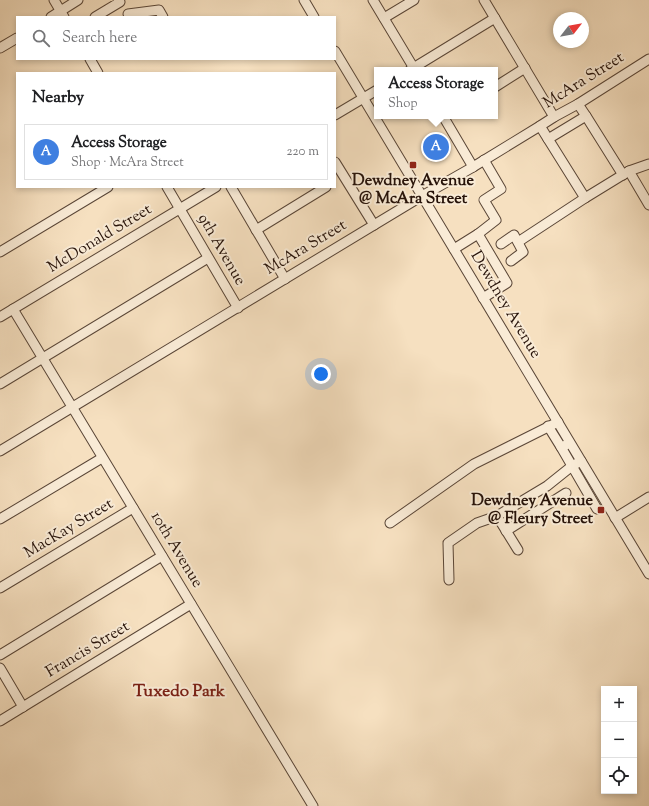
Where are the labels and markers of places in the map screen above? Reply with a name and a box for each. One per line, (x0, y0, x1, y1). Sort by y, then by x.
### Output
pin: A (423, 132, 449, 162)
marker: Dewdney Avenue @ McAra Street (408, 160, 418, 170)
place label: Dewdney Avenue @ McAra Street (352, 170, 474, 211)
place label: Dewdney Avenue @ Fleury Street (471, 490, 594, 531)
marker: Dewdney Avenue @ Fleury Street (596, 505, 606, 515)

